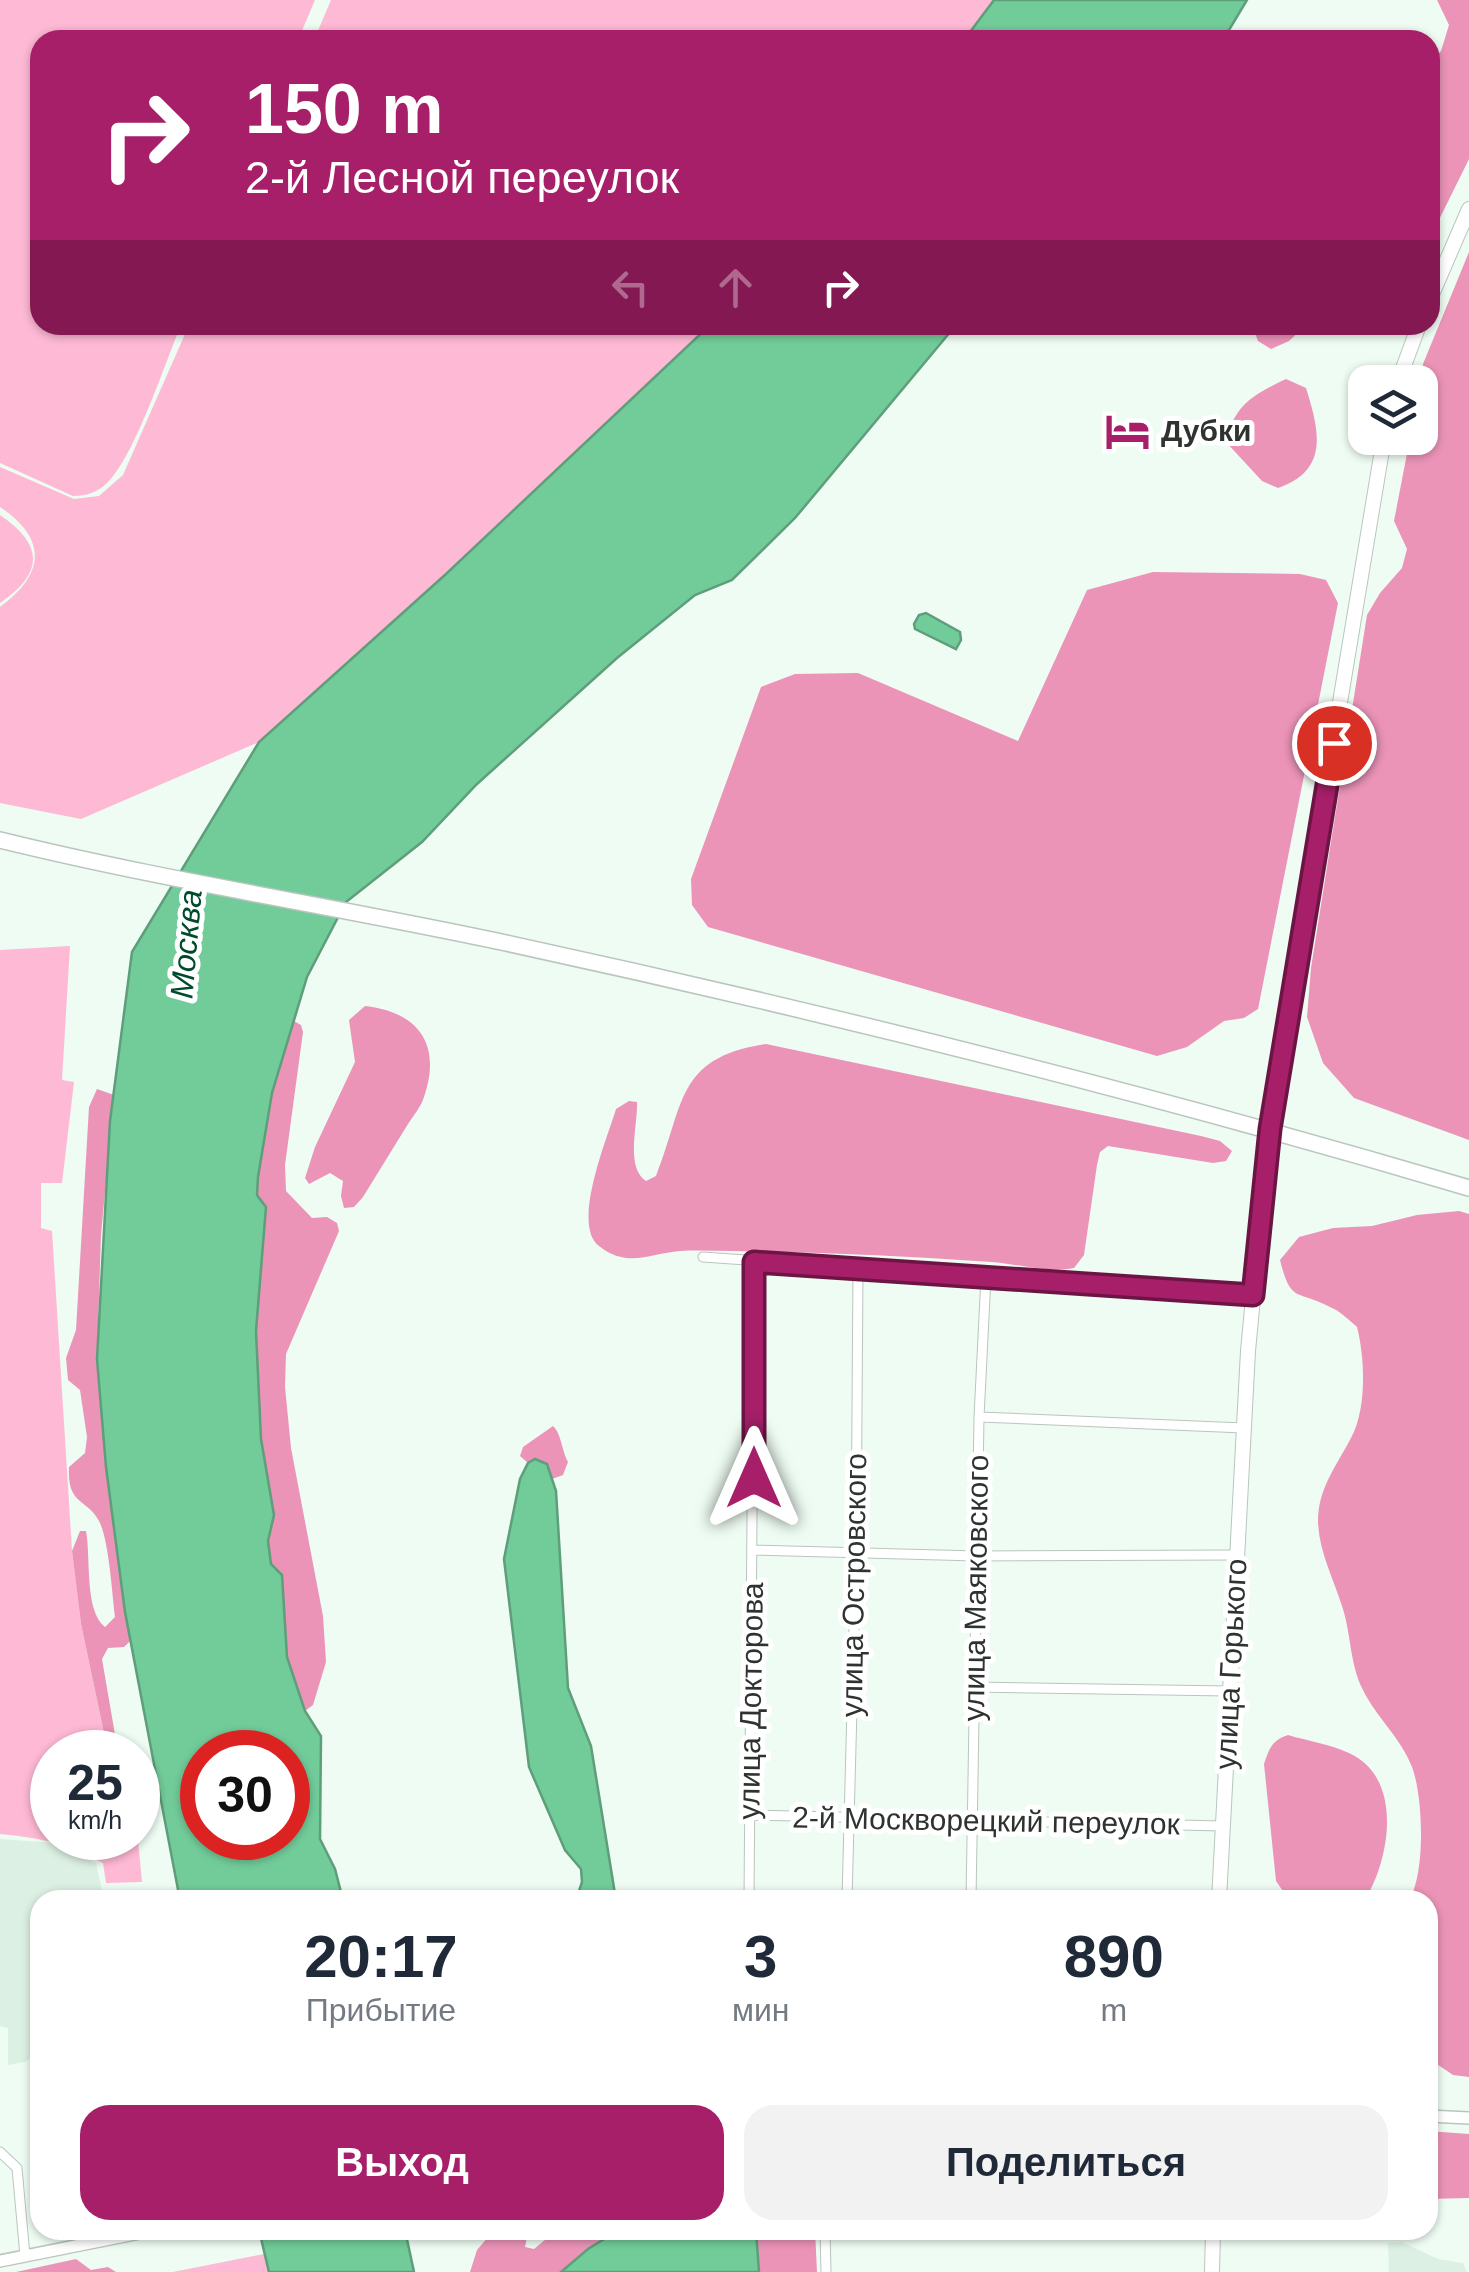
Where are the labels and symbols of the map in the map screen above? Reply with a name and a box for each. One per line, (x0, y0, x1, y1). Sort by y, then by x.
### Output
hotel icon: Дубки (1104, 407, 1152, 455)
place label: Дубки (1161, 414, 1251, 447)
pin (1292, 701, 1377, 786)
water label: Москва (163, 888, 209, 1000)
position arrow (702, 1426, 806, 1530)
street label: улица Островского (835, 1453, 872, 1717)
street label: улица Маяковского (957, 1454, 994, 1722)
street label: улица Горького (1208, 1558, 1253, 1770)
street label: улица Докторова (732, 1582, 769, 1820)
speed limit sign: 30 (180, 1730, 310, 1860)
street label: 2-й Москворецкий переулок (792, 1801, 1181, 1840)

